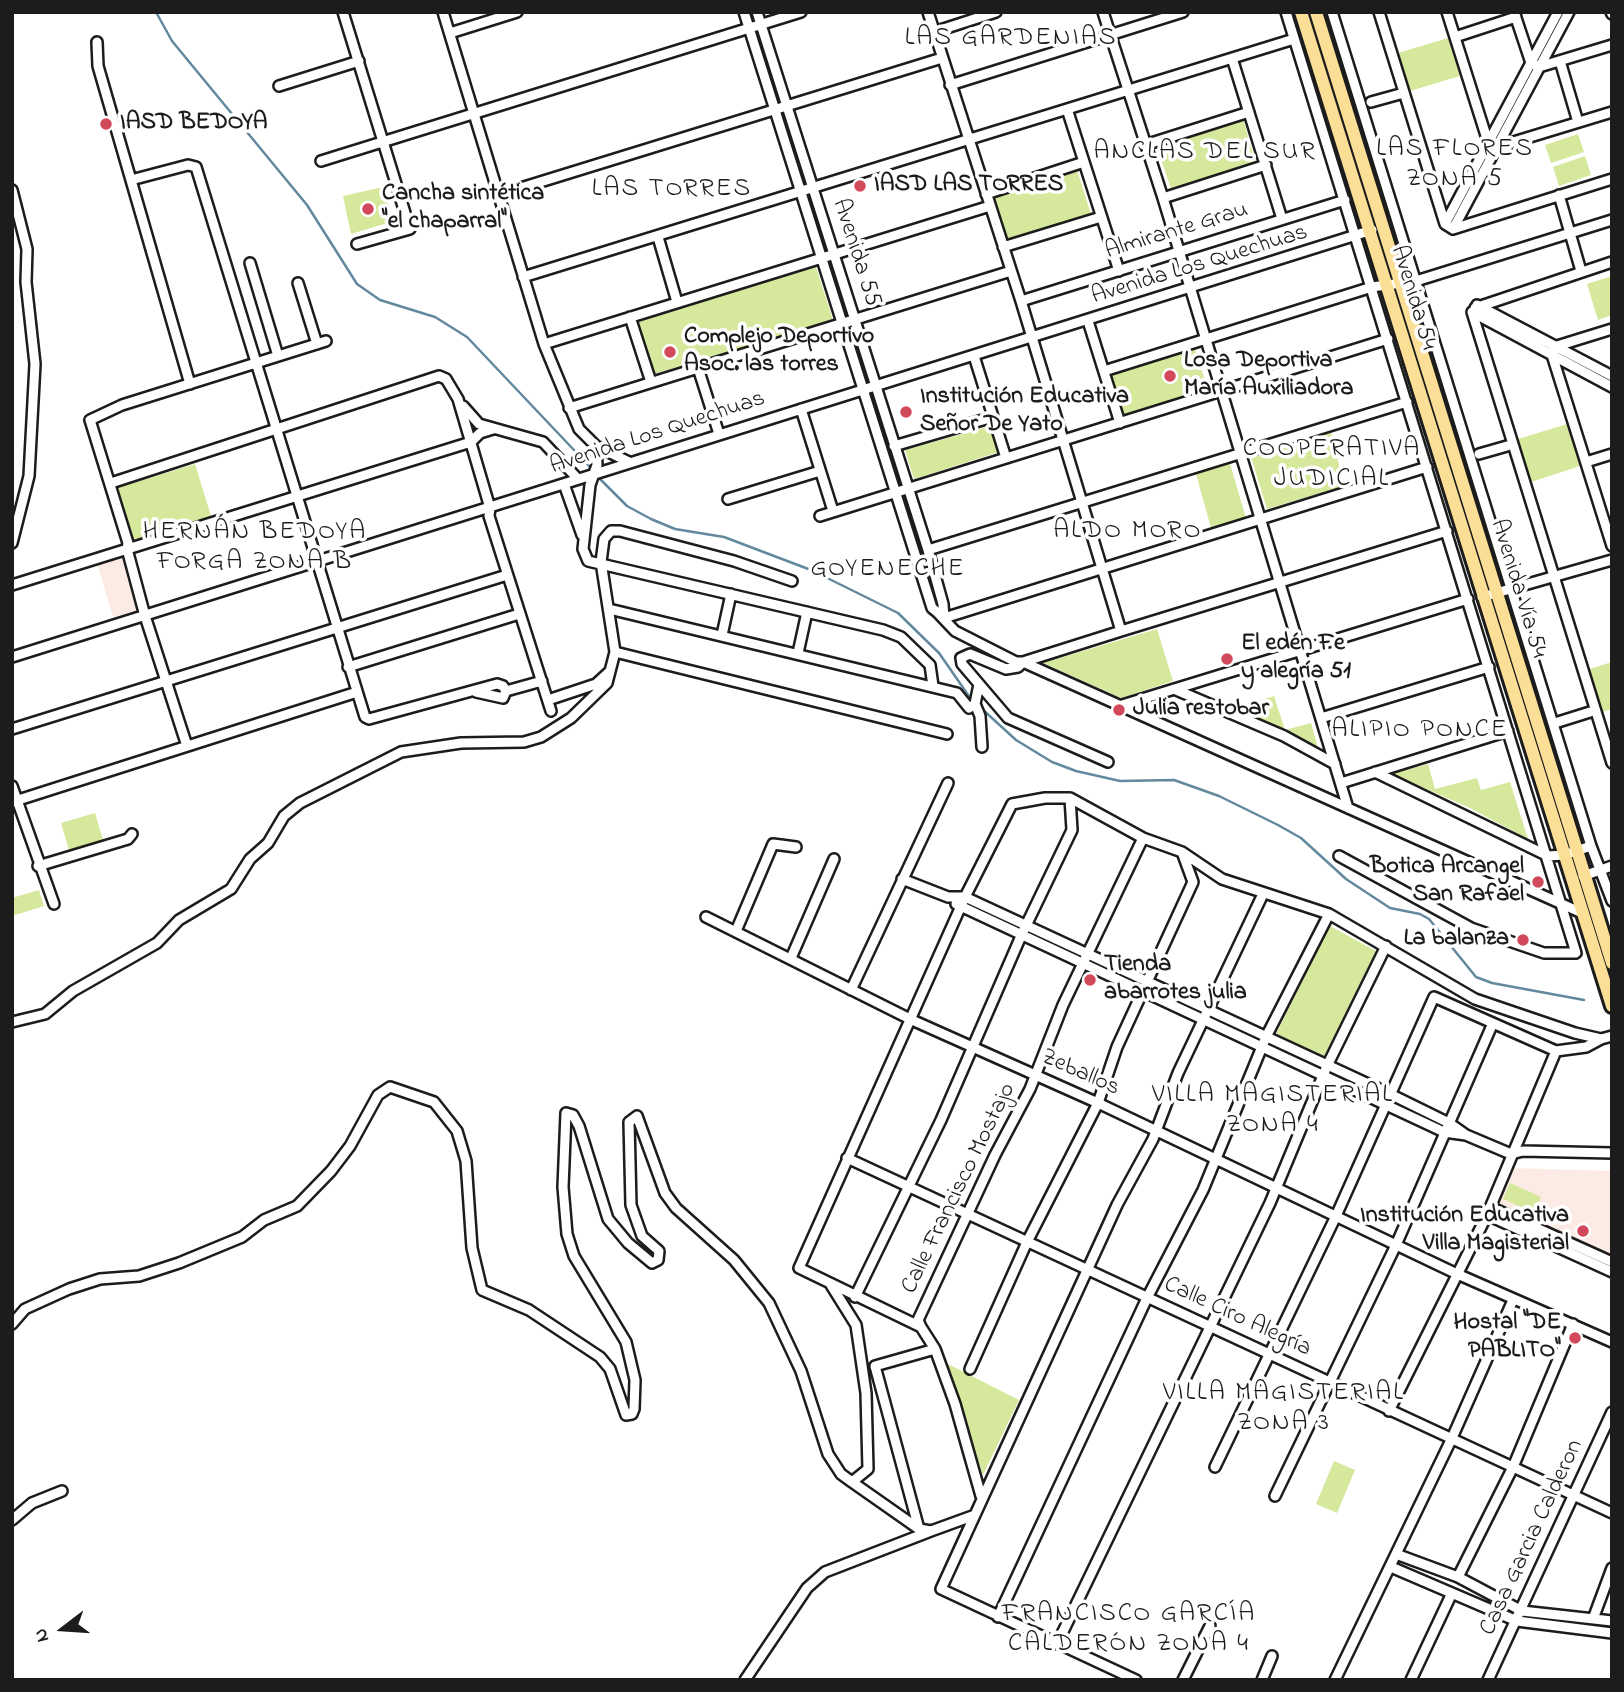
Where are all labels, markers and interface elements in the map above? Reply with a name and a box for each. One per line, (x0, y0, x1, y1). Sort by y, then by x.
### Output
district label: LAS GARDENIAS (906, 24, 1116, 56)
place label: IASD BEDOYA (120, 110, 268, 138)
marker: IASD BEDOYA (98, 116, 114, 132)
district label: LAS FLORES ZONA 5 (1377, 135, 1533, 196)
district label: ANCLAS DEL SUR (1095, 138, 1315, 170)
place label: IASD LAS TORRES (874, 172, 1063, 200)
district label: LAS TORRES (593, 175, 751, 207)
marker: IASD LAS TORRES (852, 178, 868, 194)
place label: Cancha sintética "el chaparral" (382, 181, 544, 237)
street label: Avenida 55 (824, 195, 886, 311)
street label: Almirante Grau (1102, 197, 1252, 267)
marker: Cancha sintética "el chaparral" (360, 201, 376, 217)
street label: Avenida Los Quechuas (1088, 219, 1312, 313)
street label: Avenida 54 (1382, 242, 1442, 354)
place label: Complejo Deportivo Asoc. las torres (684, 324, 874, 380)
marker: Complejo Deportivo Asoc. las torres (662, 344, 678, 360)
place label: Losa Deportiva María Auxiliadora (1184, 348, 1353, 404)
marker: Losa Deportiva María Auxiliadora (1162, 368, 1178, 384)
place label: Institución Educativa Señor De Yato (920, 384, 1129, 440)
street label: Avenida Los Quechuas (547, 386, 769, 482)
marker: Institución Educativa Señor De Yato (898, 404, 914, 420)
district label: COOPERATIVA JUDICIAL (1244, 435, 1420, 496)
street label: Avenida Vía 54 (1482, 516, 1552, 662)
district label: ALDO MORO (1054, 517, 1202, 549)
district label: HERNÁN BEDOYA FORGA ZONA B (144, 518, 366, 580)
district label: GOYENECHE (812, 555, 964, 587)
place label: El edén Fe y alegría 51 (1241, 631, 1351, 687)
marker: El edén Fe y alegría 51 (1219, 651, 1235, 667)
place label: Julia restobar (1133, 696, 1269, 724)
marker: Julia restobar (1111, 702, 1127, 718)
district label: ALIPIO PONCE (1333, 716, 1507, 748)
place label: Botica Arcangel San Rafael (1370, 854, 1524, 910)
marker: Botica Arcangel San Rafael (1530, 874, 1546, 890)
place label: La balanza (1404, 926, 1509, 954)
marker: La balanza (1515, 932, 1531, 948)
place label: Tienda abarrotes julia (1104, 952, 1247, 1008)
marker: Tienda abarrotes julia (1082, 972, 1098, 988)
street label: Zeballos (1036, 1044, 1124, 1104)
street label: Calle Francisco Mostajo (896, 1079, 1024, 1299)
district label: VILLA MAGISTERIAL ZONA 4 (1154, 1081, 1392, 1142)
place label: Institución Educativa Villa Magisterial (1360, 1203, 1569, 1259)
marker: Institución Educativa Villa Magisterial (1575, 1223, 1591, 1239)
street label: Calle Ciro Alegría (1159, 1271, 1315, 1365)
place label: Hostal "DE PABLITO" (1454, 1310, 1561, 1366)
marker: Hostal "DE PABLITO" (1567, 1330, 1583, 1346)
district label: VILLA MAGISTERIAL ZONA 3 (1165, 1379, 1403, 1440)
street label: Casa Garcia Calderon (1475, 1435, 1591, 1641)
north arrow (28, 1594, 98, 1664)
district label: FRANCISCO GARCÍA CALDERÓN ZONA 4 (1004, 1600, 1254, 1662)
text: N (28, 1625, 57, 1645)

